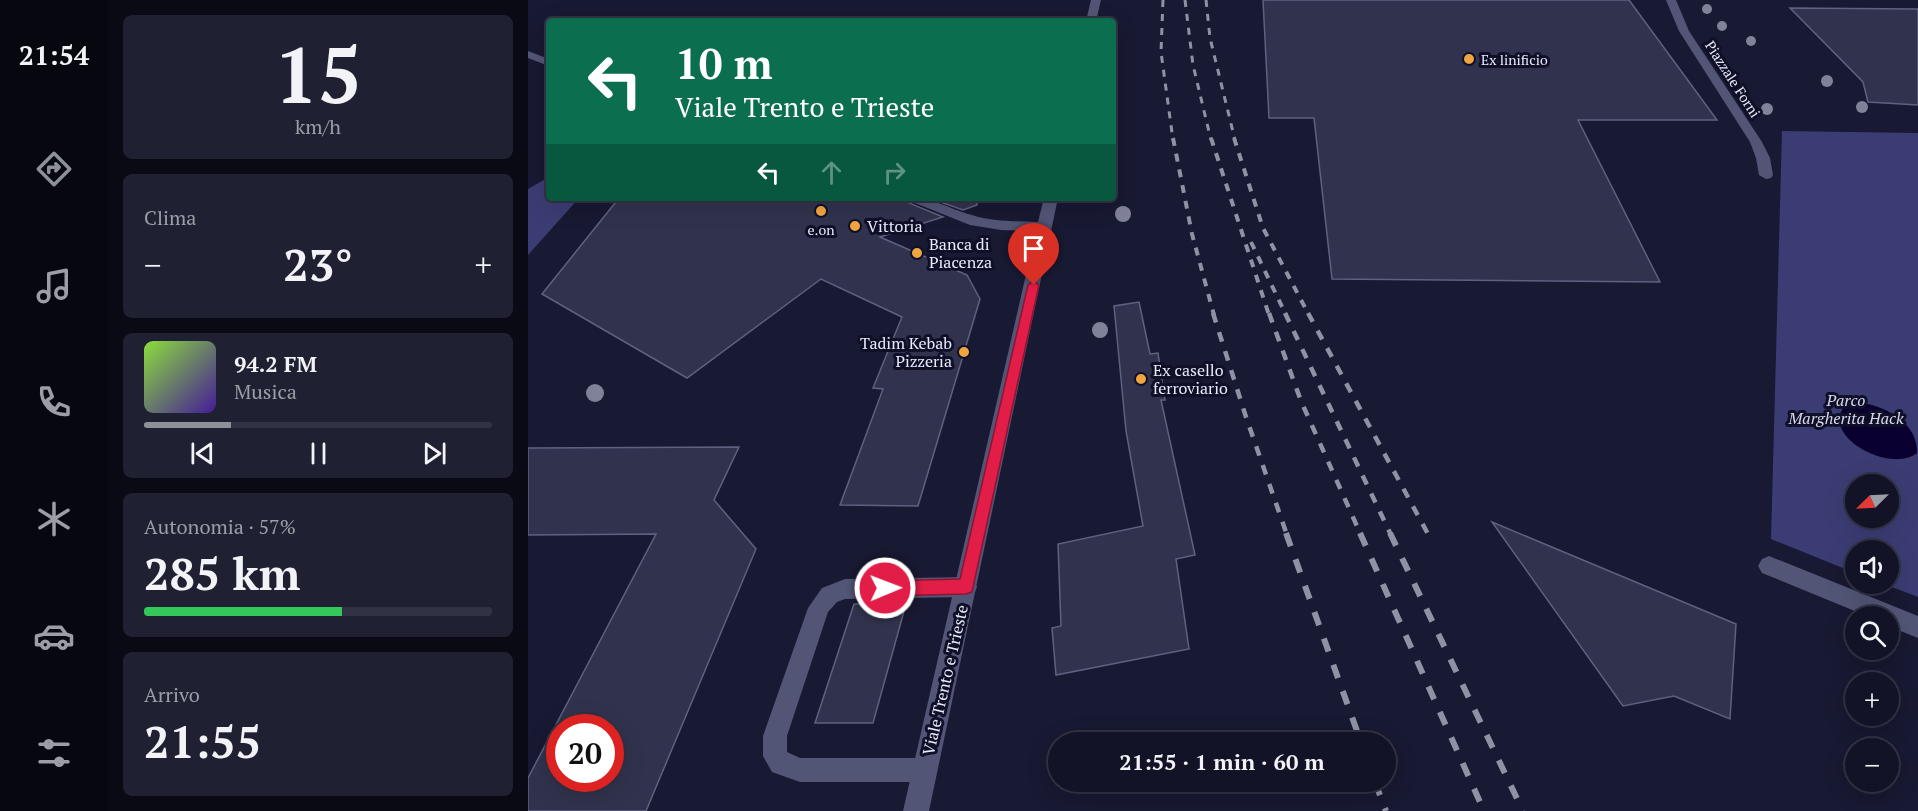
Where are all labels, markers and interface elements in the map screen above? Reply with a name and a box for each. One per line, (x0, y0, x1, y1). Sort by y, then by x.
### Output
text: 15 (274, 22, 362, 125)
text: 10 m (675, 35, 773, 91)
text: 21:54 (19, 37, 89, 73)
street label: Piazzale Forni (1701, 37, 1765, 121)
icon: left (576, 42, 654, 120)
place label: Ex linificio (1481, 50, 1548, 69)
marker: Ex linificio (1462, 52, 1476, 66)
text: Viale Trento e Trieste (675, 89, 934, 125)
text: km/h (295, 113, 341, 140)
icon: directions (33, 148, 75, 190)
icon: left (752, 156, 785, 189)
icon: ahead (815, 156, 848, 189)
icon: right (878, 156, 911, 189)
text: Clima (144, 204, 196, 231)
marker: e.on (814, 204, 828, 218)
place label: Vittoria (867, 215, 923, 237)
marker: Vittoria (848, 219, 862, 233)
place label: e.on (807, 220, 835, 239)
pin (1008, 223, 1059, 285)
icon: arrive (1017, 232, 1050, 265)
place label: Banca di Piacenza (929, 233, 992, 273)
text: 23° (283, 234, 353, 294)
text: − (144, 243, 162, 286)
text: + (474, 243, 492, 286)
marker: Banca di Piacenza (910, 246, 924, 260)
icon: music (33, 265, 75, 307)
place label: Tadim Kebab Pizzeria (860, 332, 952, 372)
marker: Tadim Kebab Pizzeria (957, 345, 971, 359)
text: 94.2 FM (234, 349, 317, 378)
place label: Ex casello ferroviario (1153, 359, 1228, 399)
marker: Ex casello ferroviario (1134, 372, 1148, 386)
text: Musica (234, 378, 297, 405)
icon: phone (33, 381, 75, 423)
park label: Parco Margherita Hack (1787, 389, 1904, 429)
icon: previous (186, 437, 219, 470)
icon: pause (302, 437, 335, 470)
icon: next (418, 437, 451, 470)
north arrow (1845, 474, 1899, 528)
map controls (1845, 474, 1899, 792)
icon: climate (33, 498, 75, 540)
text: Autonomia · 57% (144, 513, 296, 540)
button: sound (1845, 540, 1899, 594)
text: 285 km (144, 543, 300, 603)
position arrow (853, 556, 917, 620)
street label: Viale Trento e Trieste (917, 603, 973, 757)
button: search (1845, 606, 1899, 660)
icon: car (33, 615, 75, 657)
button: + (1845, 672, 1899, 726)
text: Arrivo (144, 681, 200, 708)
text: 21:55 (144, 711, 261, 771)
speed limit sign: 20 (546, 714, 624, 792)
icon: filters (33, 732, 75, 774)
button: − (1845, 738, 1899, 792)
text: 21:55 · 1 min · 60 m (1119, 747, 1325, 776)

